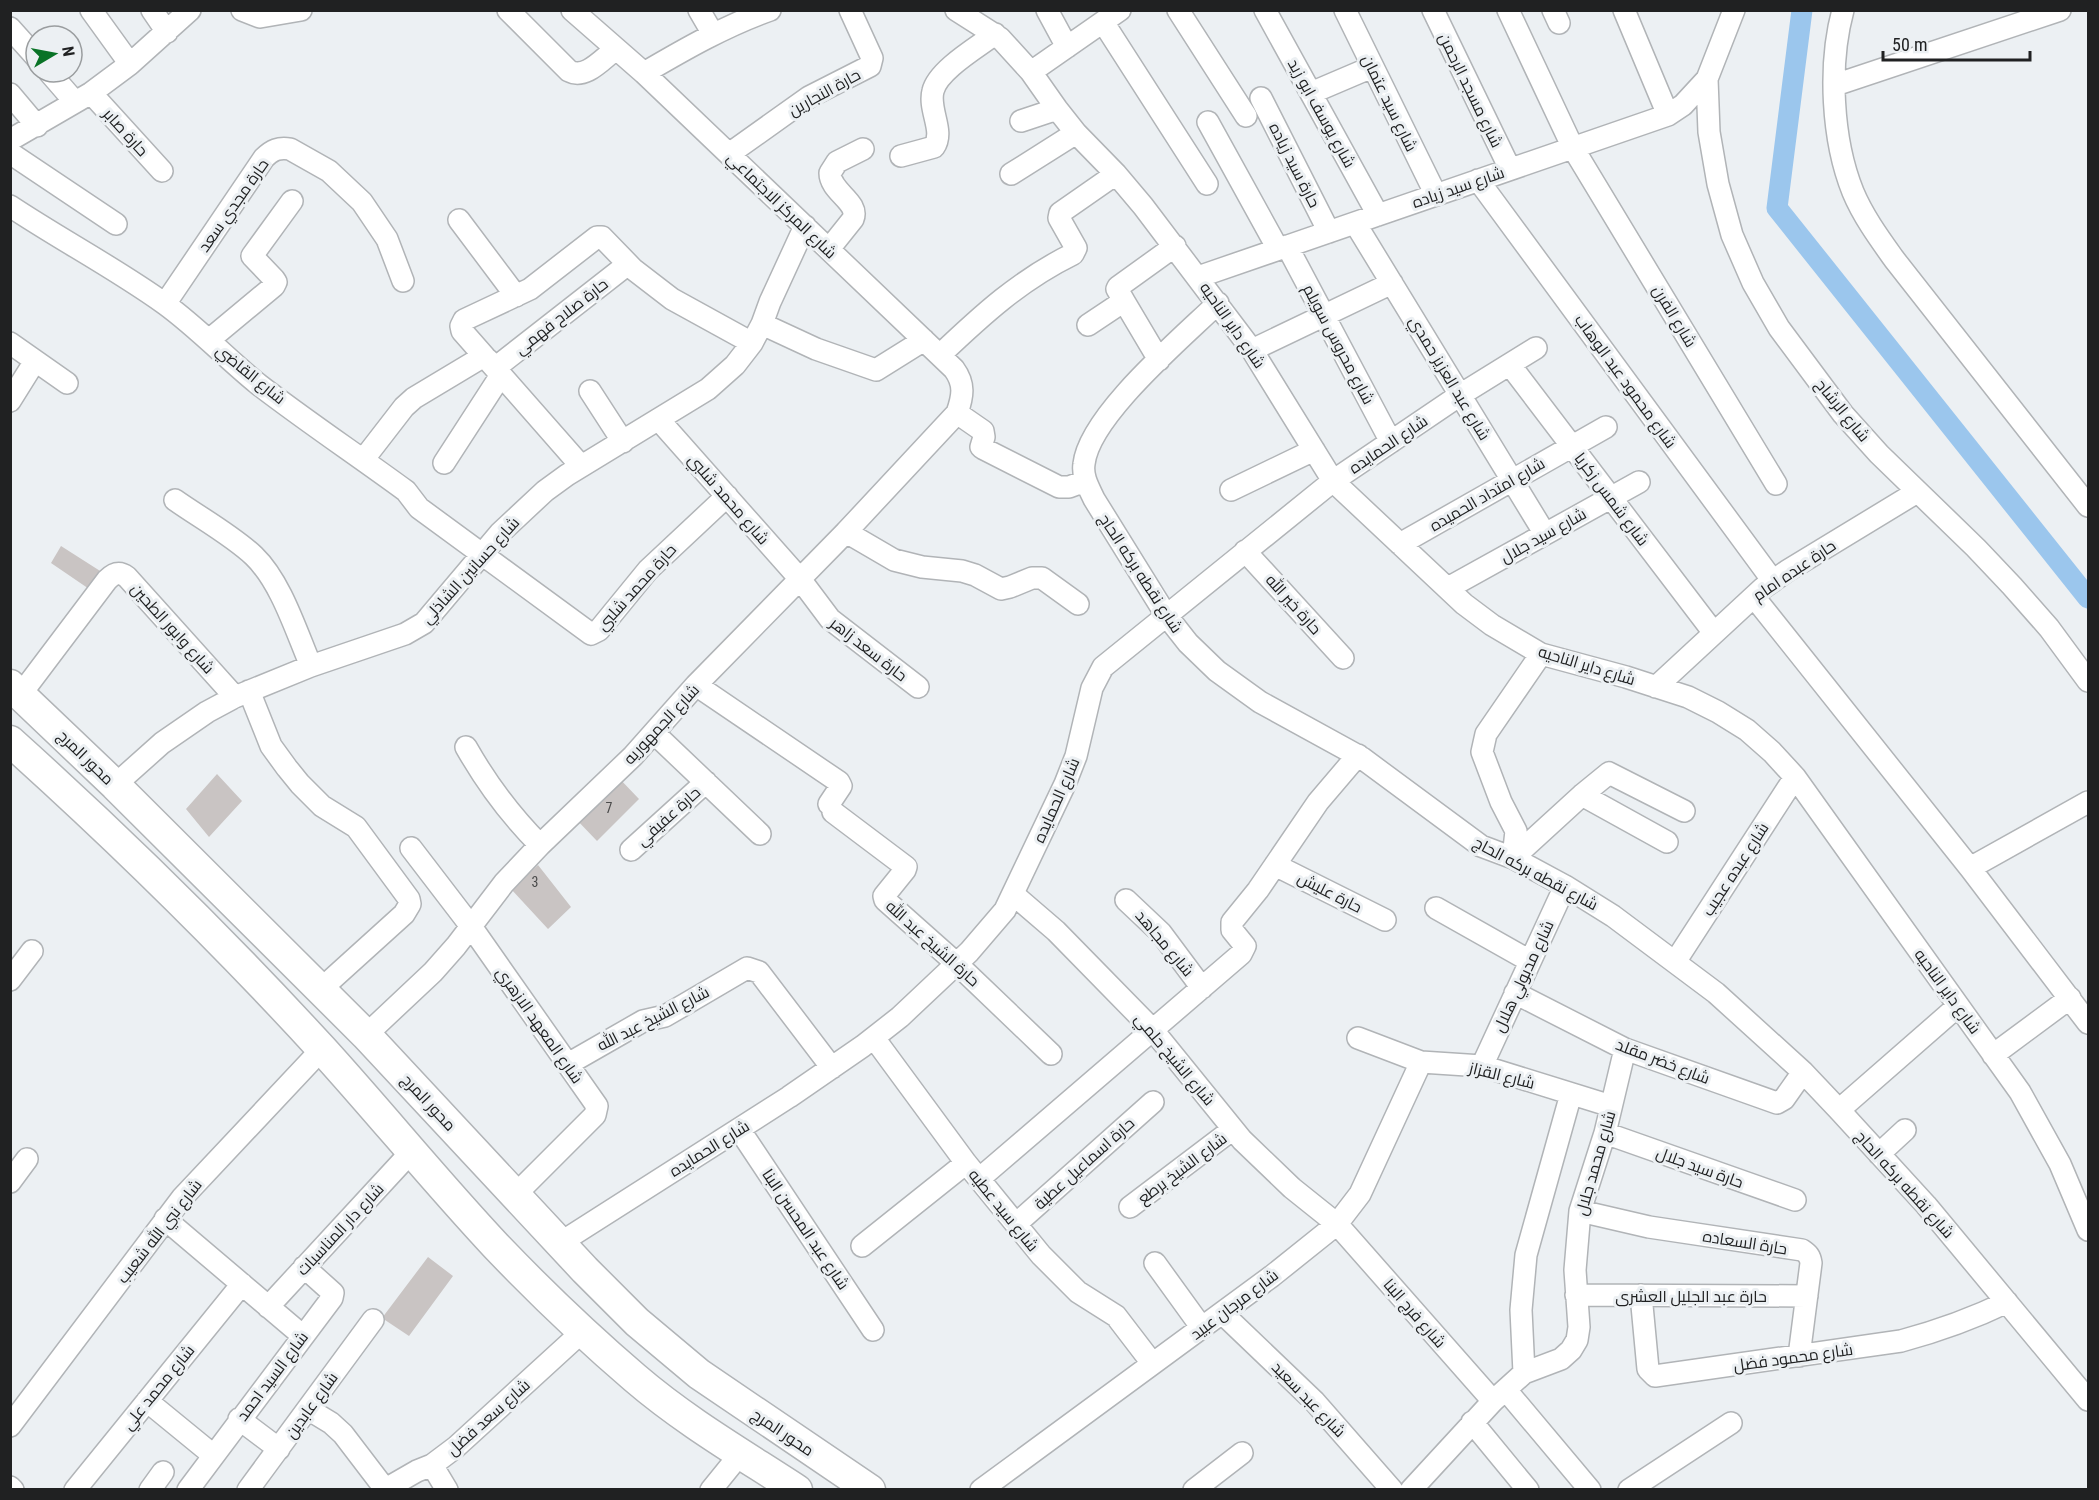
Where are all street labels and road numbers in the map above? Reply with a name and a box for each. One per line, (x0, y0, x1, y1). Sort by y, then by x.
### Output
street label: شارع مسجد الرحمن (1433, 30, 1506, 151)
street label: شارع سيد عتمان (1356, 52, 1421, 156)
street label: شارع يوسف ابو زيد (1282, 55, 1359, 172)
street label: حارة النجارين (785, 65, 864, 121)
street label: حارة صابر (99, 104, 152, 160)
street label: حارة سيد زياده (1265, 120, 1324, 211)
street label: شارع المركز الاجتماعي (720, 148, 840, 265)
street label: حارة مجدي سعد (194, 155, 276, 258)
street label: شارع سيد زياده (1410, 163, 1507, 214)
street label: حارة صلاح فهمي (511, 274, 614, 362)
street label: شارع داير الناحيه (1194, 279, 1269, 373)
street label: شارع محروس سويلم (1297, 281, 1378, 409)
street label: شارع الفرن (1647, 282, 1700, 352)
street label: شارع محمود عبد الوهاب (1569, 311, 1680, 453)
street label: شارع عبد العزيز حمدي (1402, 313, 1494, 446)
street label: شارع القاضي (210, 341, 289, 410)
street label: شارع الرشاح (1810, 375, 1874, 447)
street label: شارع الحمايده (1345, 411, 1432, 479)
street label: شارع شمس زكريا (1569, 449, 1653, 551)
street label: شارع محمد شلبي (681, 450, 773, 551)
street label: شارع امتداد الحميده (1426, 454, 1549, 537)
street label: شارع سيد جلال (1497, 504, 1590, 569)
street label: شارع نقطه بركه الحاج (1093, 510, 1186, 638)
street label: شارع حسانين الشاذلي (417, 513, 526, 630)
street label: حارة عبده امام (1749, 536, 1840, 607)
street label: حارة محمد شلبي (593, 540, 683, 637)
street label: حارة خير الله (1262, 570, 1326, 638)
street label: شارع وابور الطحين (126, 579, 218, 679)
street label: حارة سعد زاهر (826, 613, 911, 685)
street label: شارع داير الناحيه (1535, 642, 1638, 691)
street label: شارع الجمهوريه (619, 680, 705, 770)
street label: محور المرج (52, 726, 118, 790)
street label: شارع الحمايده (1029, 755, 1085, 846)
street label: حارة عفيفي (632, 783, 707, 853)
street label: شارع عبده عجيب (1698, 819, 1774, 921)
street label: شارع نقطه بركه الحاج (1469, 833, 1601, 916)
street label: حارة عليش (1294, 868, 1365, 918)
street label: حارة الشيخ عبد الله (881, 896, 984, 992)
street label: شارع مجاهد (1130, 906, 1198, 982)
street label: شارع مدبولي هلال (1489, 917, 1561, 1037)
street label: شارع داير الناحيه (1909, 945, 1985, 1039)
street label: شارع المعهد الازهري (489, 963, 587, 1089)
street label: شارع الشيخ عبد الله (594, 981, 713, 1057)
street label: شارع الشيخ حلمي (1128, 1009, 1219, 1112)
street label: شارع خضر مقلد (1612, 1035, 1712, 1090)
street label: شارع القزاز (1466, 1058, 1537, 1095)
street label: محور المرج (396, 1070, 460, 1136)
street label: شارع محمد جلال (1571, 1109, 1621, 1218)
street label: حارة اسماعيل عطية (1030, 1113, 1139, 1214)
street label: شارع الحمايده (666, 1116, 754, 1182)
street label: شارع نقطه بركه الحاج (1850, 1127, 1958, 1243)
street label: شارع الشيخ برطع (1134, 1129, 1232, 1210)
street label: حارة سيد جلال (1653, 1143, 1746, 1193)
street label: شارع عبد المحسن البنا (757, 1165, 853, 1294)
street label: شارع سيد عطيه (963, 1165, 1043, 1257)
street label: شارع نبي الله شعيب (112, 1175, 209, 1289)
street label: شارع دار المناسبات (293, 1179, 389, 1281)
street label: حارة السعاده (1701, 1226, 1789, 1259)
street label: شارع مرجان عبيد (1187, 1265, 1283, 1345)
street label: شارع فرج البنا (1378, 1275, 1450, 1353)
street label: حارة عبد الجليل العشرى (1615, 1287, 1767, 1307)
street label: شارع السيد احمد (233, 1328, 314, 1426)
street label: شارع محمود فضل (1732, 1340, 1854, 1377)
street label: شارع محمد علي (118, 1341, 202, 1436)
street label: شارع عبد سعيد (1266, 1358, 1349, 1442)
street label: شارع عابدين (281, 1368, 343, 1443)
street label: شارع سعد فضل (443, 1375, 535, 1461)
street label: محور المرج (747, 1405, 817, 1462)

